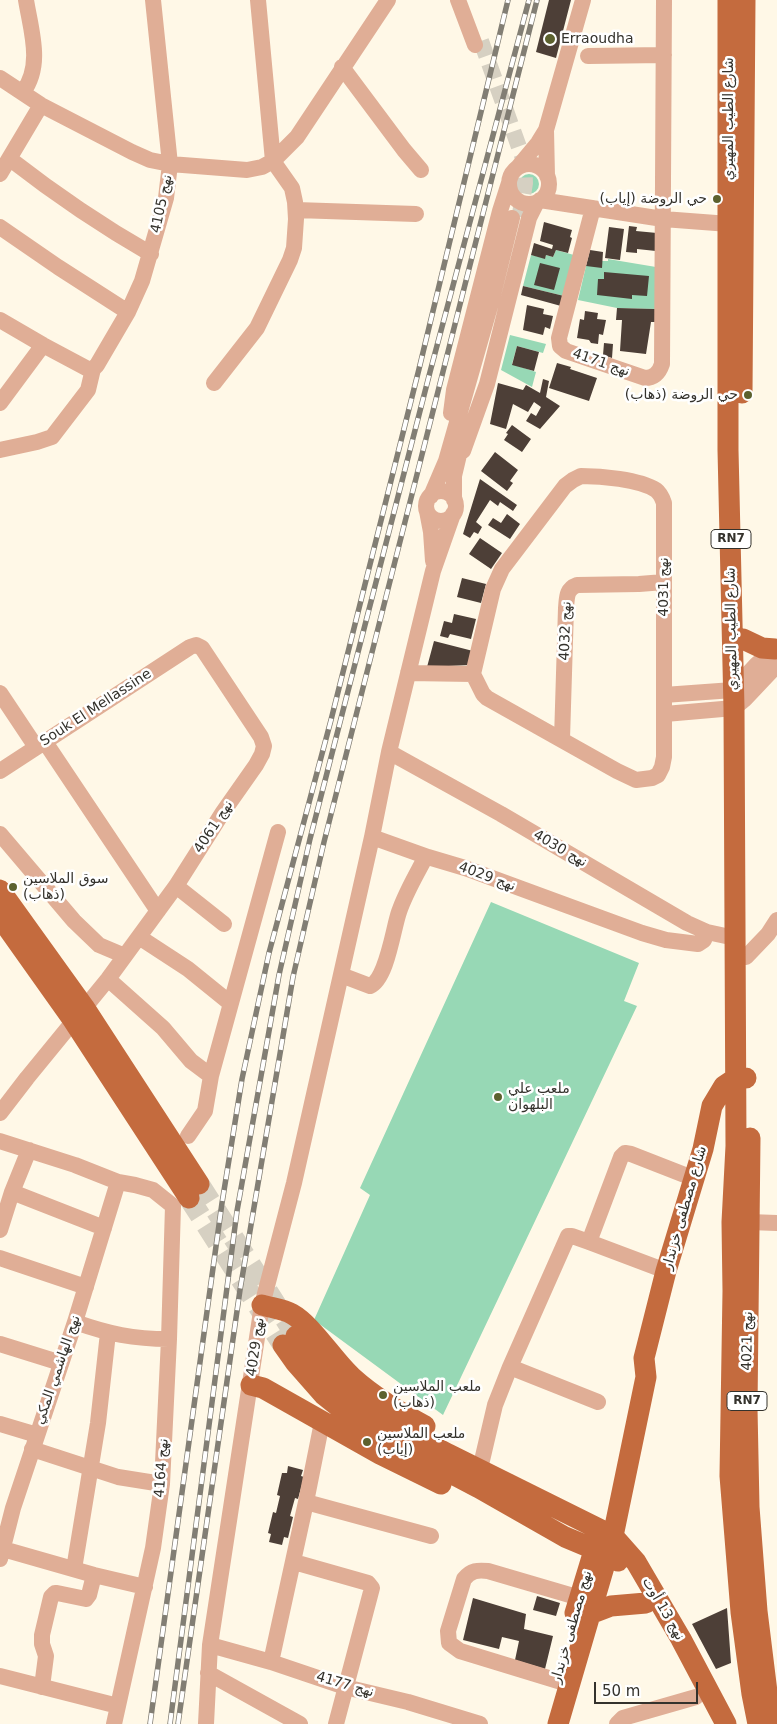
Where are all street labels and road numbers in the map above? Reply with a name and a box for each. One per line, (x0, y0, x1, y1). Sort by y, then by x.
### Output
street label: شارع الطيب المهيري (721, 57, 737, 181)
street label: نهج 4105 (148, 173, 176, 235)
street label: نهج 4171 (570, 345, 632, 381)
road number: RN7 (711, 530, 751, 548)
street label: نهج 4031 (656, 557, 672, 617)
street label: شارع الطيب المهيري (723, 567, 741, 691)
street label: نهج 4032 (557, 601, 575, 661)
street label: Souk El Mellassine (37, 666, 155, 750)
street label: نهج 4061 (191, 797, 237, 857)
street label: نهج 4030 (530, 827, 590, 871)
street label: نهج 4029 (456, 859, 518, 895)
street label: شارع مصطفى خزندار (659, 1144, 711, 1272)
street label: نهج 4021 (739, 1311, 757, 1371)
street label: نهج الهاشمي المكي (31, 1313, 85, 1427)
street label: نهج 4029 (244, 1316, 268, 1378)
road number: RN7 (727, 1392, 767, 1410)
street label: نهج 4164 (152, 1438, 172, 1498)
street label: نهج مصطفى خزندار (548, 1569, 596, 1685)
street label: نهج 13 أوت (638, 1575, 688, 1643)
street label: نهج 4177 (314, 1669, 376, 1701)

